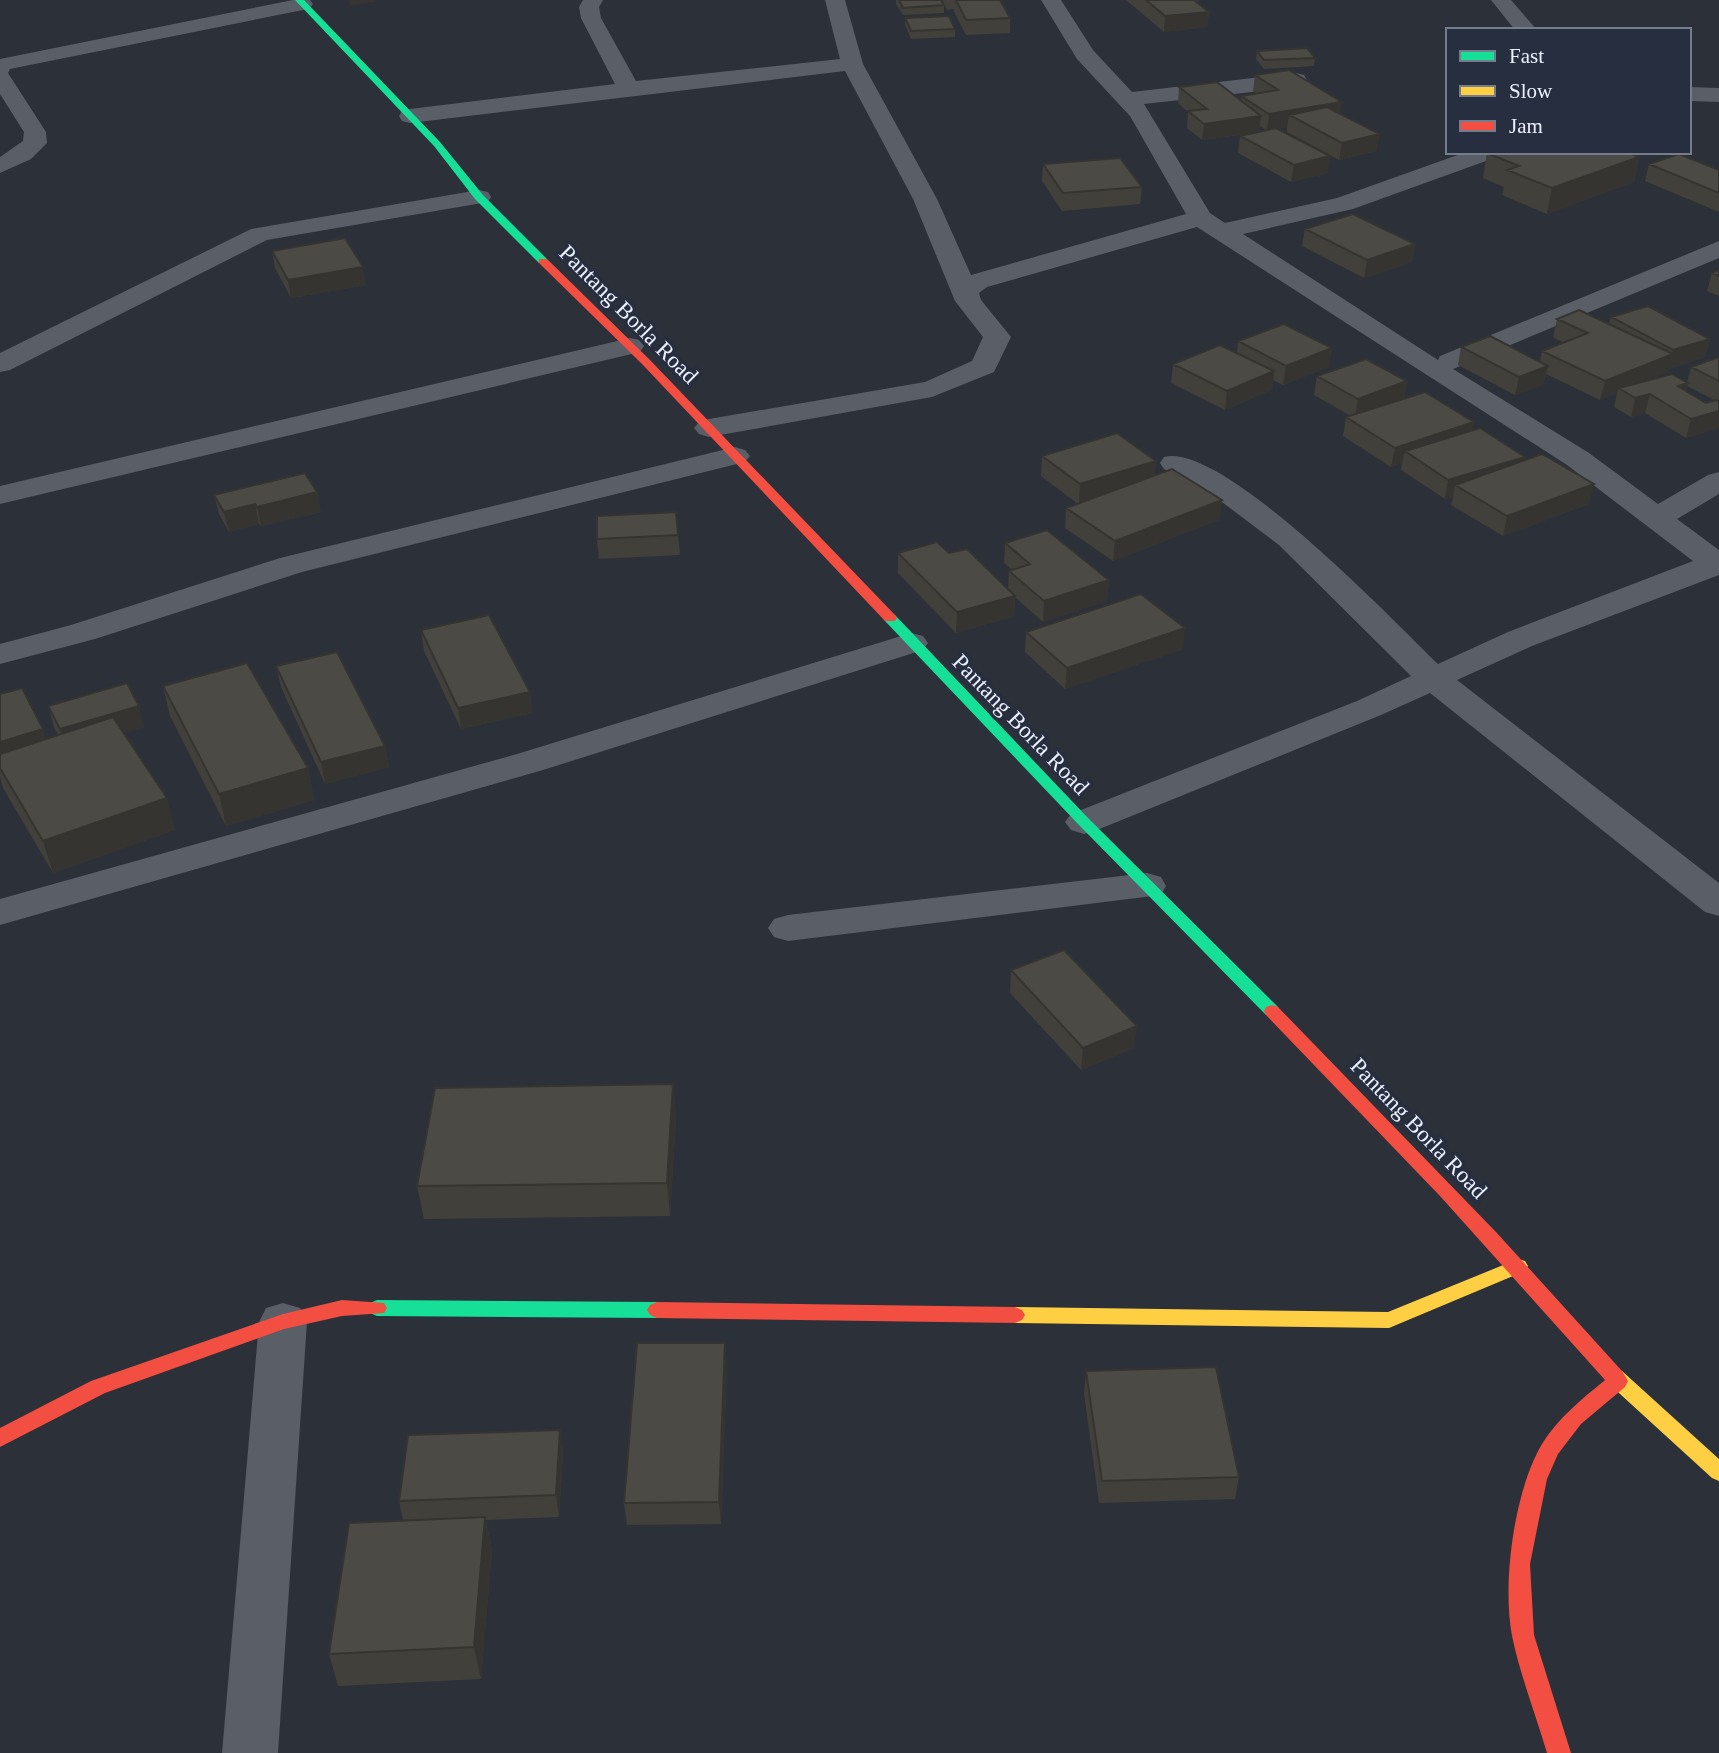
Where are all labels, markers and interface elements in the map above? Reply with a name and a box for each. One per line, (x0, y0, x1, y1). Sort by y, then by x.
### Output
legend (1446, 28, 1691, 154)
text: Fast (1509, 44, 1544, 68)
text: Slow (1509, 79, 1553, 103)
text: Jam (1509, 114, 1543, 138)
street label: Pantang Borla Road (554, 240, 703, 389)
street label: Pantang Borla Road (947, 649, 1094, 800)
street label: Pantang Borla Road (1345, 1053, 1492, 1204)

